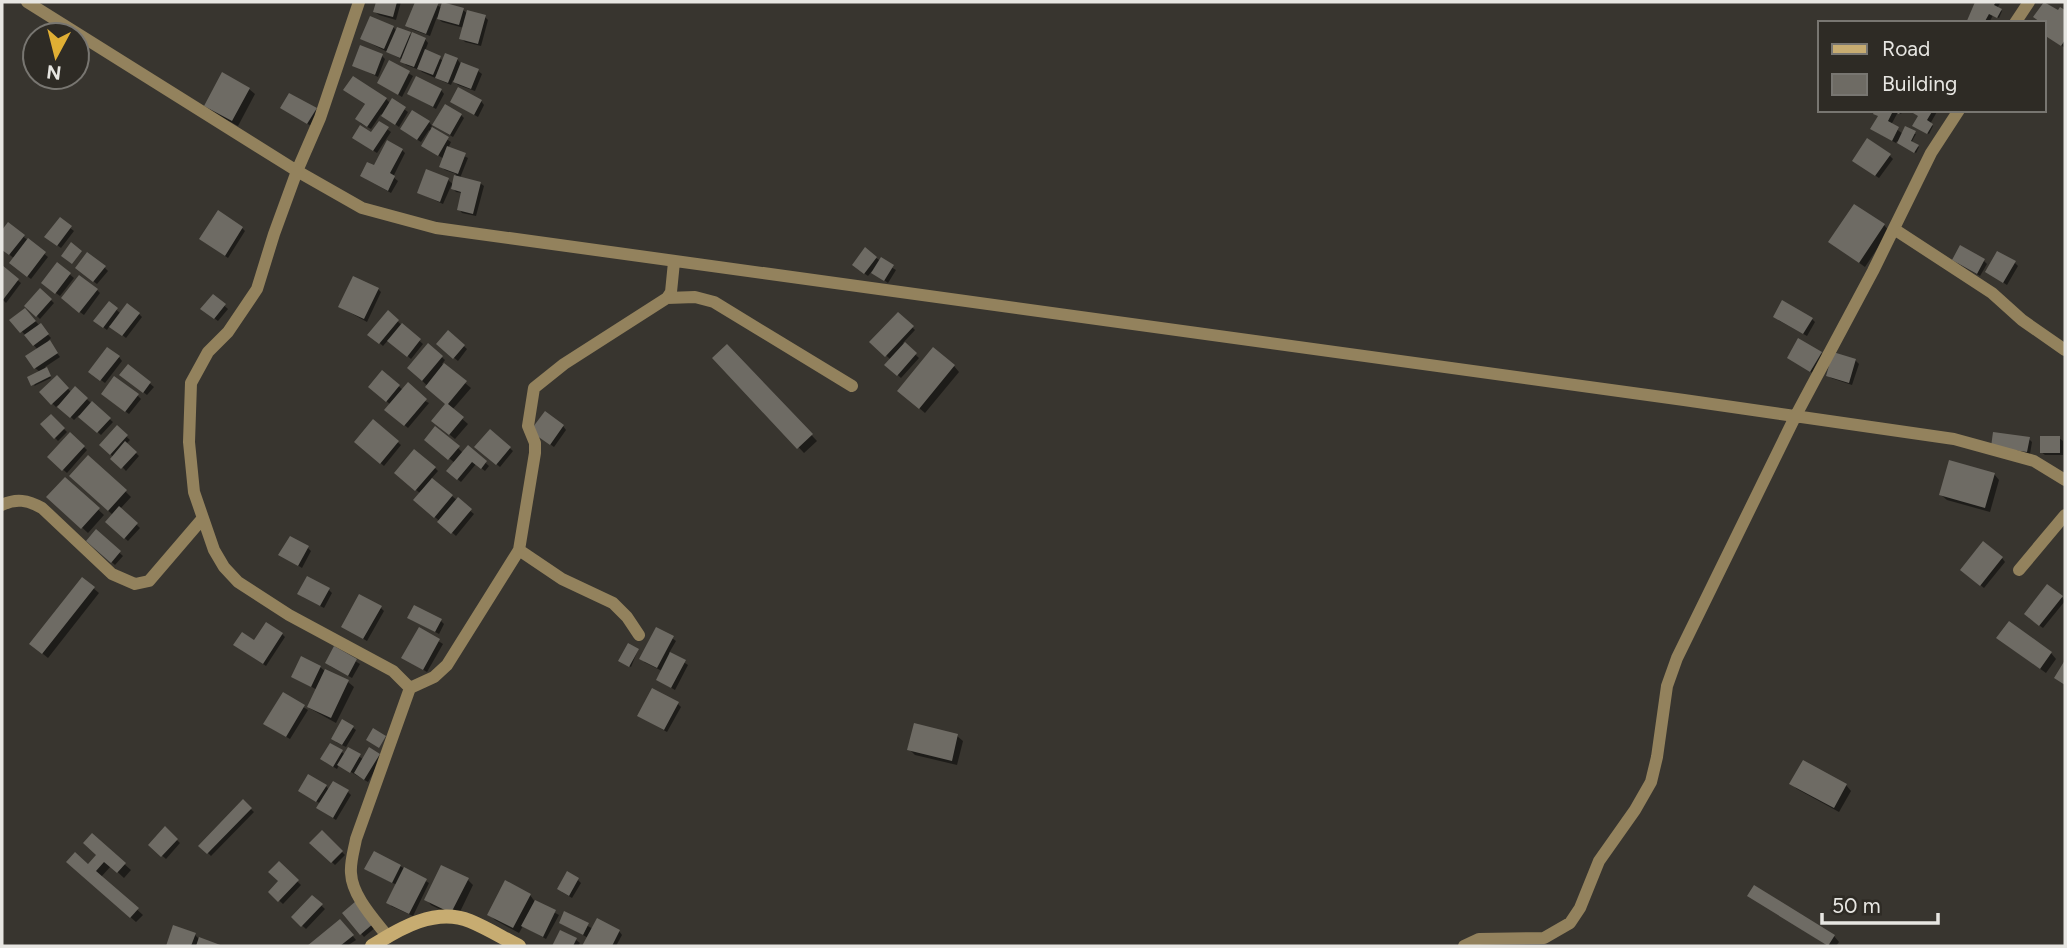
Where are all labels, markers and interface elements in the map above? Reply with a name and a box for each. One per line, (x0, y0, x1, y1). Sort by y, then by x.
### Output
north arrow (21, 21, 91, 91)
legend (1818, 21, 2046, 112)
text: Road (1882, 36, 1930, 61)
text: N (45, 60, 63, 85)
text: Building (1882, 71, 1957, 96)
scale bar (1822, 881, 1938, 925)
text: 50 m (1832, 893, 1881, 918)

